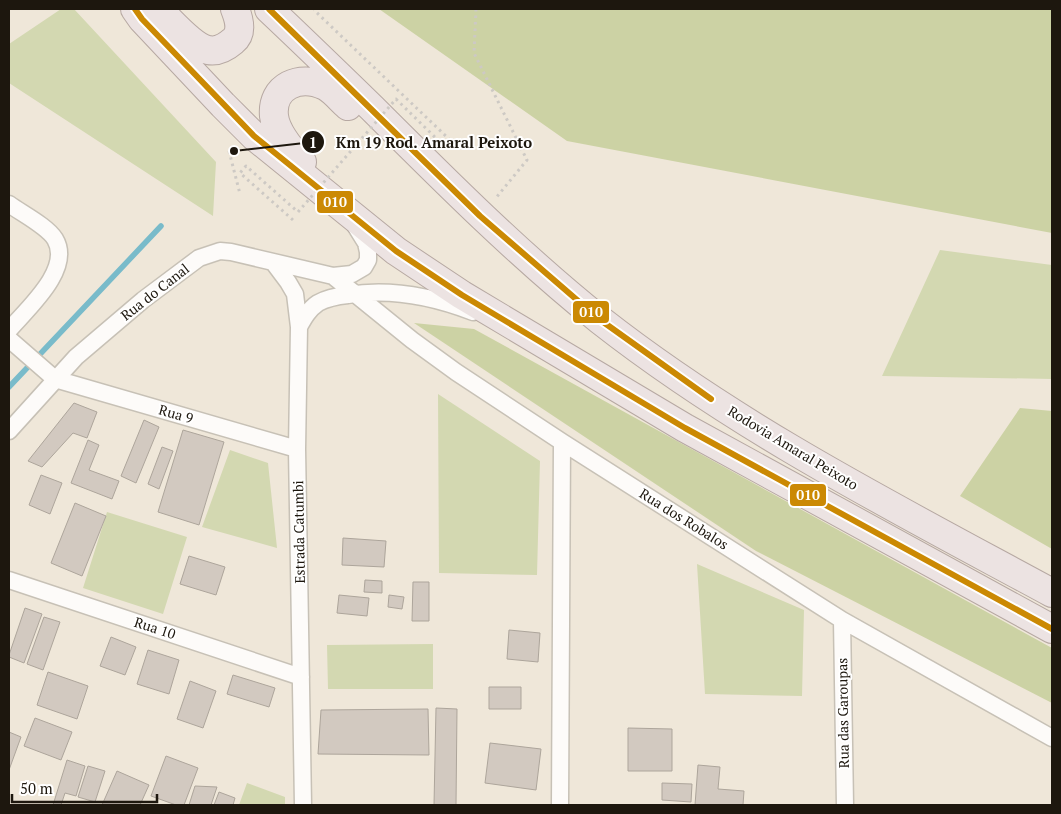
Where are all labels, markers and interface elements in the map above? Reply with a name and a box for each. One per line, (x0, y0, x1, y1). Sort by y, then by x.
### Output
callout: Km 19 Rod. Amaral Peixoto (301, 127, 543, 157)
text: 1 (309, 132, 317, 152)
text: Km 19 Rod. Amaral Peixoto (336, 132, 532, 152)
line badge: 010 (316, 190, 354, 214)
text: 010 (323, 192, 347, 211)
street label: Rua do Canal (117, 259, 193, 324)
line badge: 010 (572, 300, 610, 324)
text: 010 (579, 302, 603, 321)
street label: Rua 9 (157, 400, 196, 427)
street label: Rodovia Amaral Peixoto (725, 401, 862, 494)
street label: Estrada Catumbi (288, 480, 309, 584)
line badge: 010 (789, 483, 827, 507)
street label: Rua dos Robalos (636, 484, 732, 554)
text: 010 (796, 485, 820, 504)
street label: Rua 10 (132, 612, 178, 643)
street label: Rua das Garoupas (832, 658, 853, 768)
scale bar (12, 772, 158, 804)
text: 50 m (20, 778, 53, 798)

